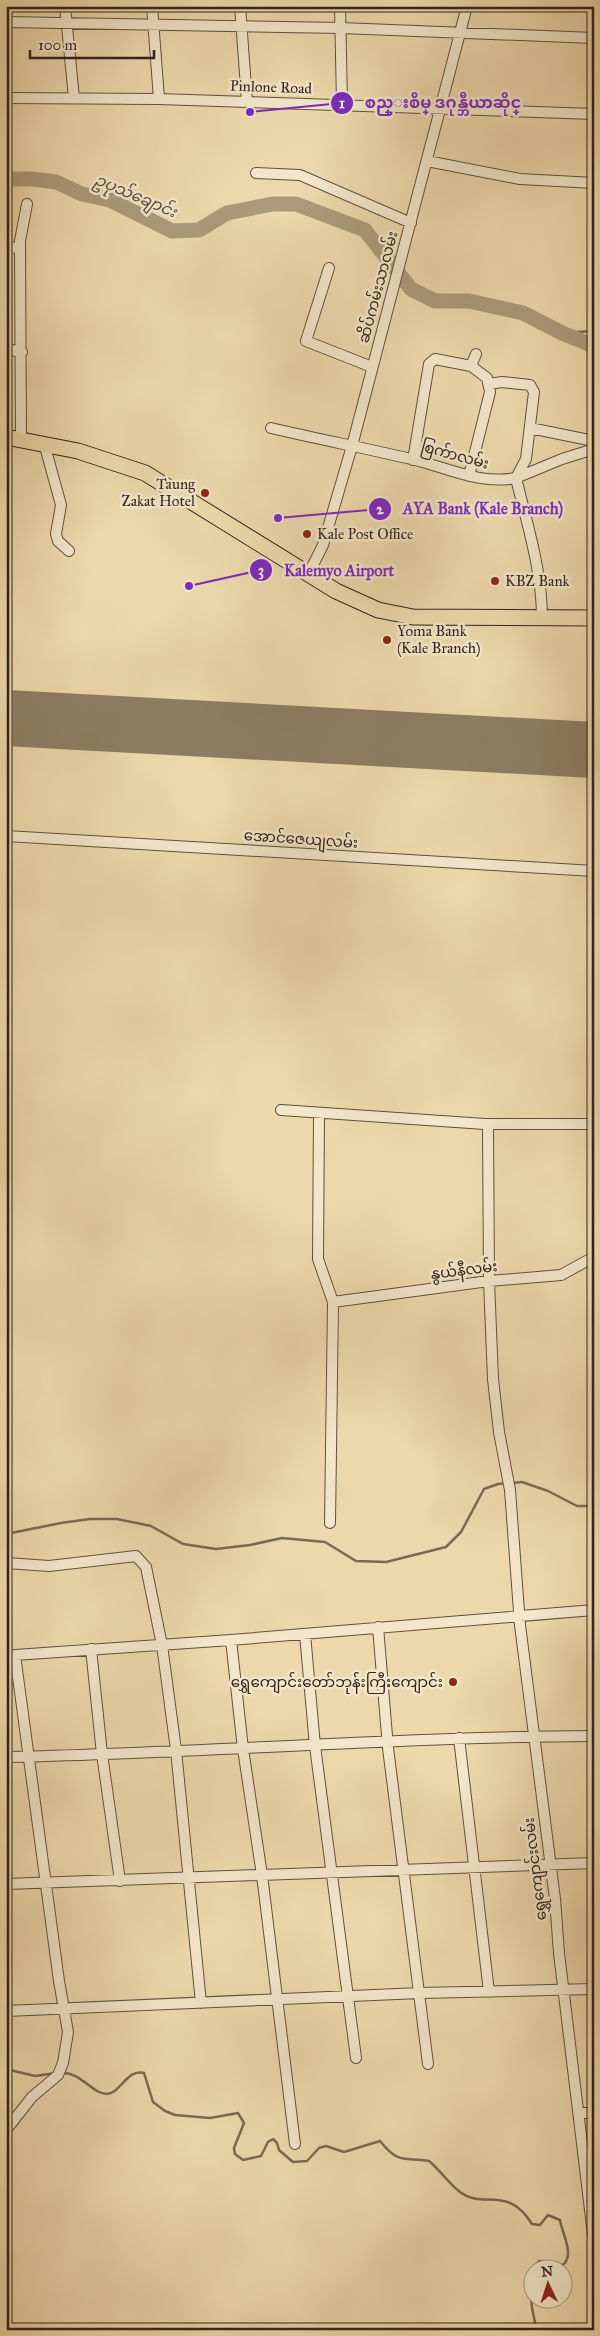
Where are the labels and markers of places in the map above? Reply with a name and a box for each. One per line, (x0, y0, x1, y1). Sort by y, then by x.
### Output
callout: စည္းစိမ္ ဒဂုန္ဘီယာဆိုင္ (329, 87, 531, 118)
place label: Taung Zakat Hotel (121, 475, 196, 510)
marker: Taung Zakat Hotel (199, 487, 211, 499)
callout: AYA Bank (Kale Branch) (367, 493, 573, 524)
place label: Kale Post Office (317, 525, 413, 543)
marker: Kale Post Office (301, 528, 313, 540)
callout: Kalemyo Airport (249, 555, 404, 586)
place label: KBZ Bank (505, 572, 570, 590)
marker: KBZ Bank (489, 575, 501, 587)
place label: Yoma Bank (Kale Branch) (397, 622, 480, 658)
marker: Yoma Bank (Kale Branch) (381, 634, 393, 646)
place label: ရွှေကျောင်းတော်ဘုန်းကြီးကျောင်း (231, 1672, 443, 1694)
marker: ရွှေကျောင်းတော်ဘုန်းကြီးကျောင်း (447, 1676, 459, 1688)

